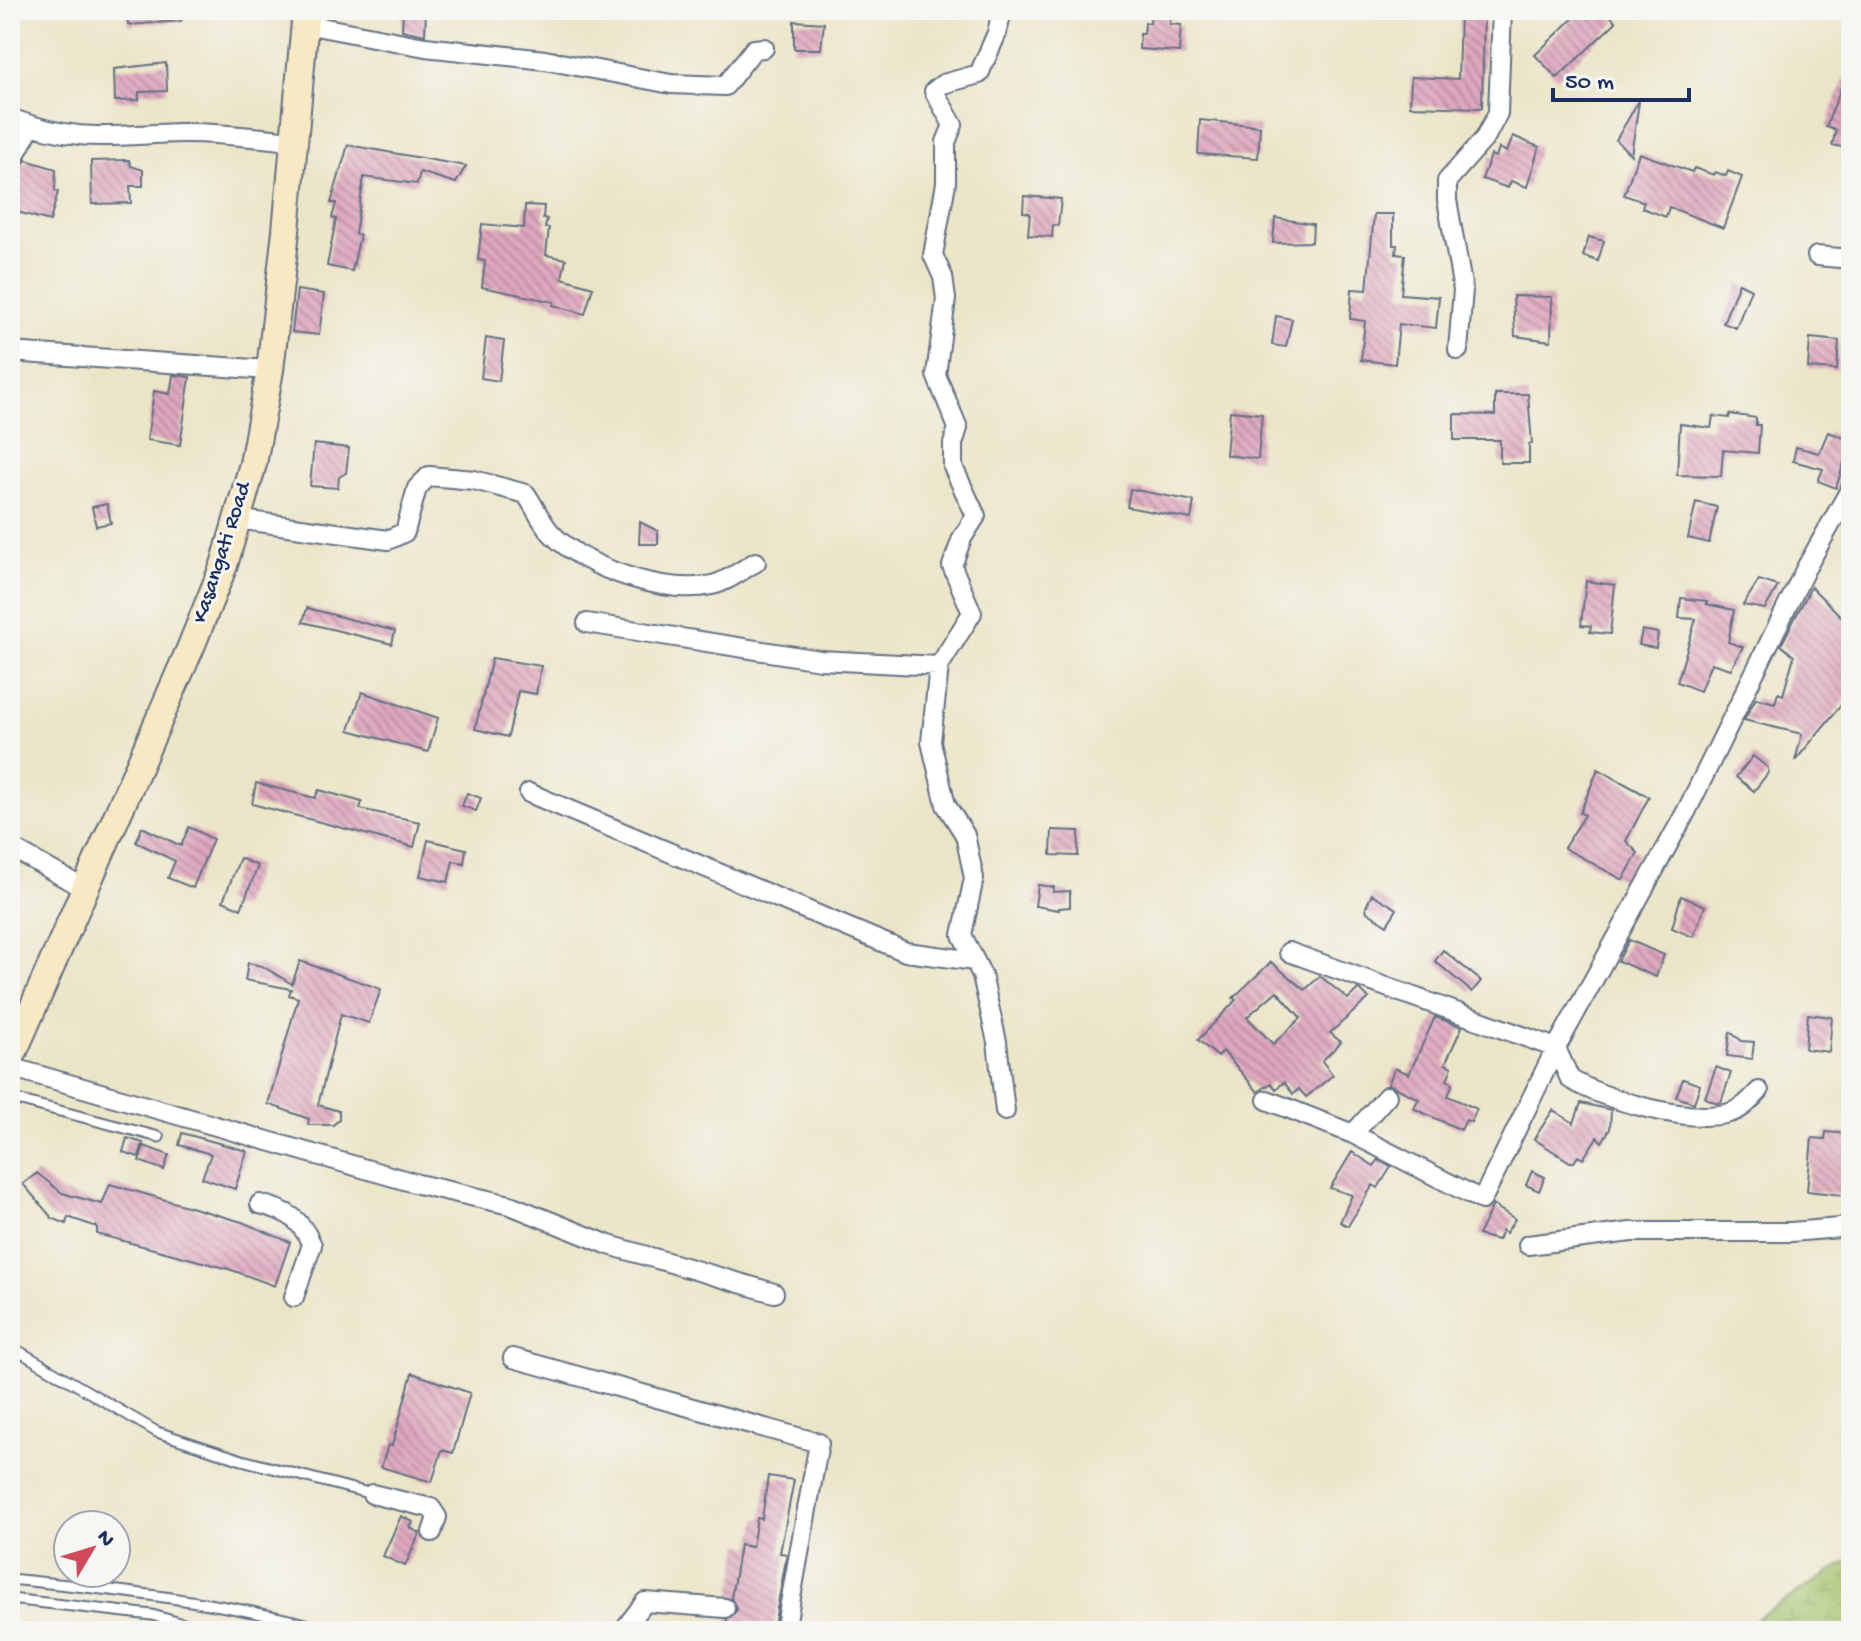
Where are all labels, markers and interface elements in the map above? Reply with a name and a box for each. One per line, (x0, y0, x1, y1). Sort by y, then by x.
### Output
scale bar (1553, 52, 1689, 102)
text: 50 m (1565, 69, 1614, 98)
street label: Kasangati Road (188, 477, 259, 627)
north arrow (52, 1509, 132, 1589)
text: N (90, 1525, 119, 1553)

